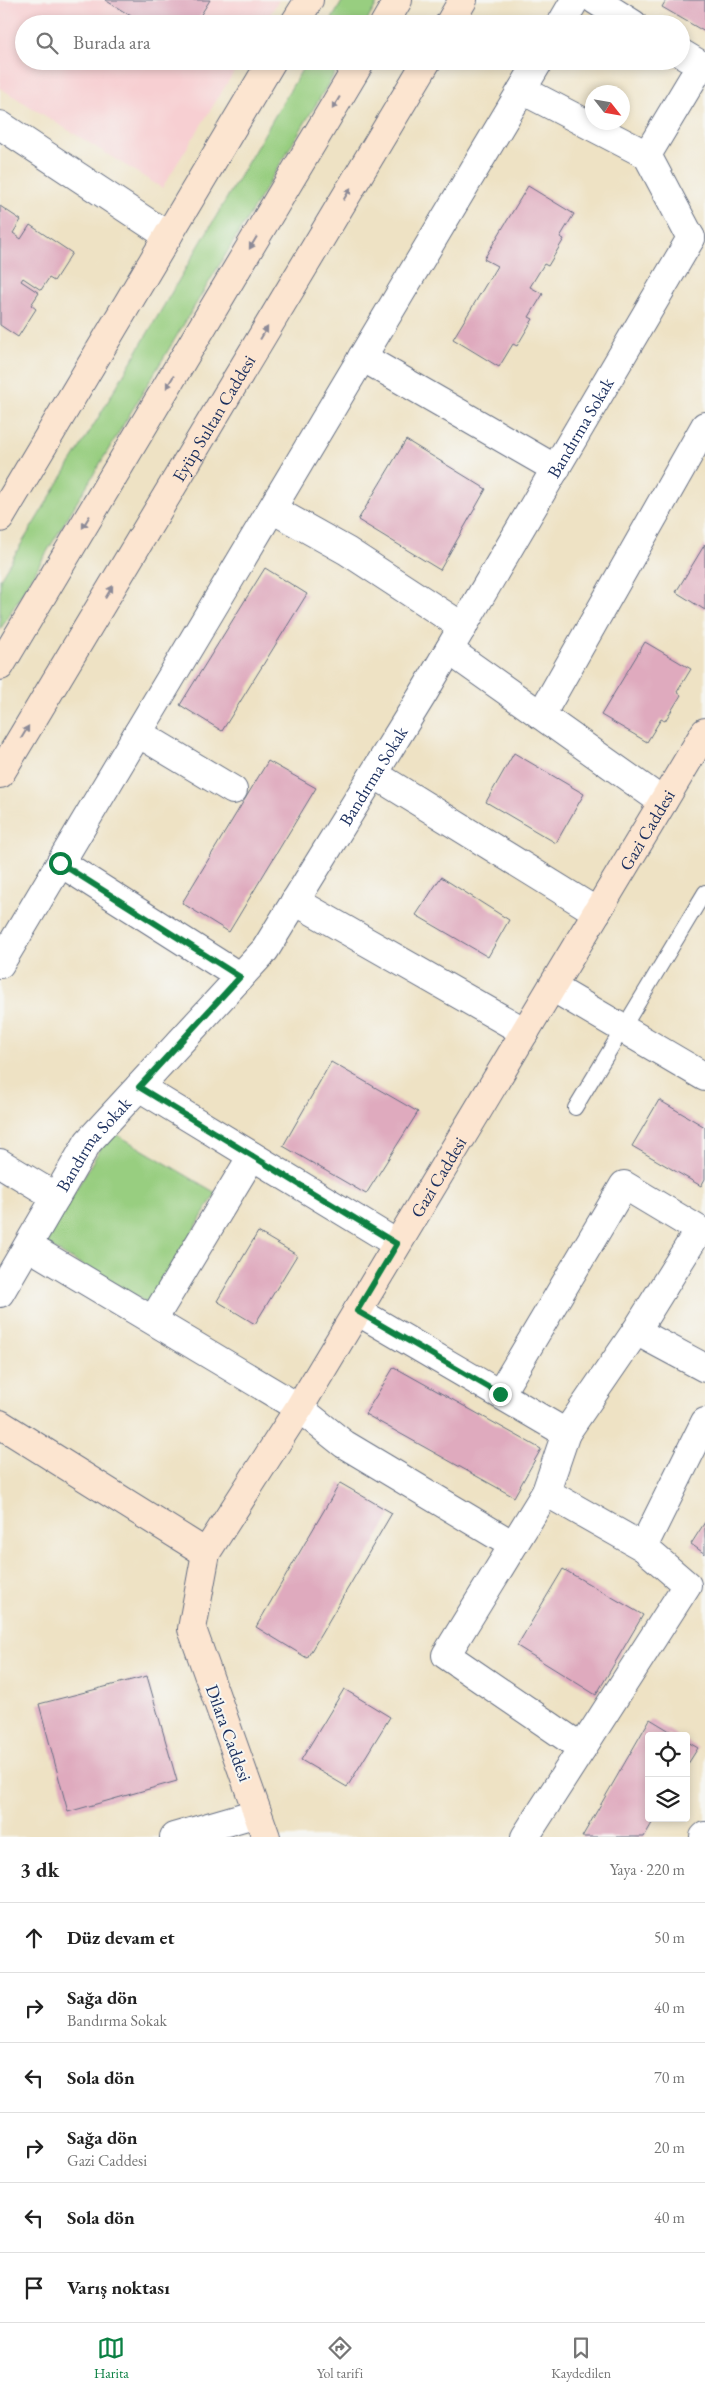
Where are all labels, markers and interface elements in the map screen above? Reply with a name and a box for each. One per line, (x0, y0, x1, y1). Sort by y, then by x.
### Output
search box (15, 15, 690, 70)
icon: search (33, 29, 61, 57)
text: Burada ara (73, 30, 151, 55)
north arrow (585, 85, 630, 130)
one-way arrow (332, 97, 341, 110)
one-way arrow (343, 187, 352, 200)
one-way arrow (249, 236, 258, 249)
one-way arrow (259, 326, 268, 339)
street label: Eyüp Sultan Caddesi (166, 350, 260, 485)
street label: Bandırma Sokak (541, 372, 618, 482)
one-way arrow (165, 376, 174, 389)
one-way arrow (82, 515, 91, 528)
one-way arrow (104, 586, 113, 599)
street label: Bandırma Sokak (333, 721, 412, 829)
one-way arrow (21, 725, 30, 738)
street label: Gazi Caddesi (613, 785, 680, 874)
route start (49, 852, 72, 875)
street label: Bandırma Sokak (50, 1091, 136, 1195)
street label: Gazi Caddesi (405, 1132, 471, 1221)
route end (489, 1383, 512, 1406)
street label: Dilara Caddesi (201, 1681, 257, 1785)
map controls (645, 1732, 690, 1822)
button: locate (645, 1732, 690, 1777)
button: layers (645, 1777, 690, 1822)
text: 3 dk (20, 1856, 59, 1883)
text: Yaya · 220 m (610, 1859, 685, 1880)
icon: ahead (20, 1924, 48, 1952)
text: Düz devam et (67, 1925, 175, 1950)
text: 50 m (654, 1927, 685, 1948)
text: Sağa dön (67, 1985, 138, 2010)
icon: right (20, 1994, 48, 2022)
text: 40 m (654, 1997, 685, 2018)
text: Bandırma Sokak (67, 2010, 167, 2031)
icon: left (20, 2064, 48, 2092)
text: Sola dön (67, 2065, 135, 2090)
text: 70 m (654, 2067, 685, 2088)
text: Sağa dön (67, 2125, 138, 2150)
icon: right (20, 2134, 48, 2162)
text: 20 m (654, 2137, 685, 2158)
text: Gazi Caddesi (67, 2150, 147, 2171)
icon: left (20, 2204, 48, 2232)
text: Sola dön (67, 2205, 135, 2230)
text: 40 m (654, 2207, 685, 2228)
icon: arrive (20, 2274, 48, 2302)
text: Varış noktası (67, 2275, 170, 2300)
tab: Harita (94, 2334, 129, 2382)
tab: Yol tarifi (317, 2334, 363, 2382)
tab: Kaydedilen (551, 2334, 611, 2382)

